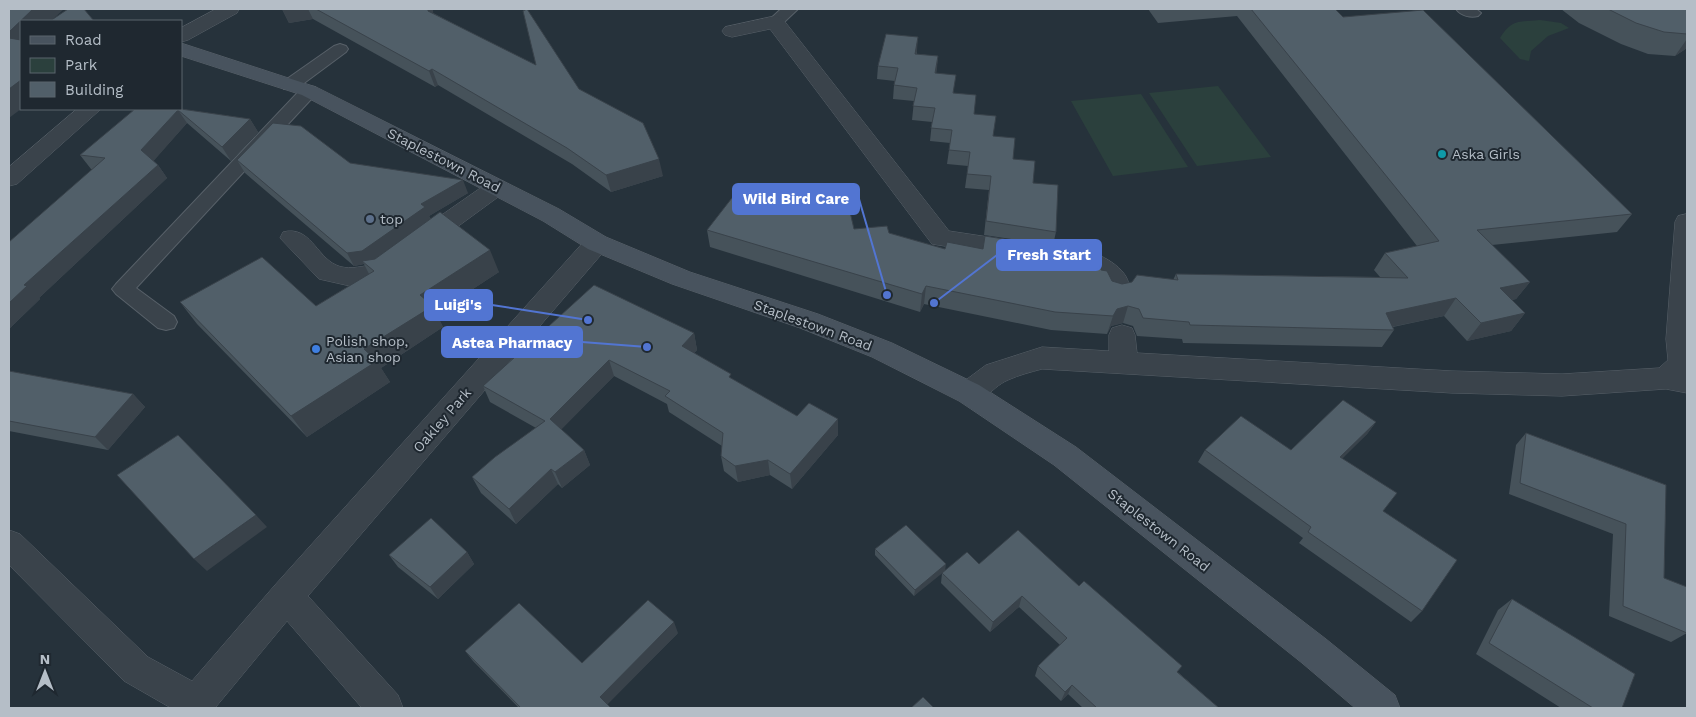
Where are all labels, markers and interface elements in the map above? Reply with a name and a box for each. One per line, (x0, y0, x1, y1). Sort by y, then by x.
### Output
legend (20, 20, 182, 110)
text: Road (65, 31, 102, 49)
text: Park (65, 56, 98, 74)
text: Building (65, 81, 123, 99)
street label: Staplestown Road (385, 125, 503, 195)
place label: Aska Girls (1452, 146, 1520, 162)
marker: Aska Girls (1436, 148, 1448, 160)
callout: Wild Bird Care (733, 184, 859, 214)
text: Wild Bird Care (743, 190, 850, 208)
place label: top (380, 211, 403, 227)
marker: top (364, 213, 376, 225)
callout: Fresh Start (997, 240, 1101, 270)
text: Fresh Start (1007, 246, 1091, 264)
callout: Luigi's (425, 290, 492, 320)
text: Luigi's (434, 296, 482, 314)
street label: Staplestown Road (752, 296, 874, 354)
callout: Astea Pharmacy (442, 327, 582, 357)
place label: Polish shop, Asian shop (326, 333, 408, 365)
text: Astea Pharmacy (452, 334, 573, 352)
marker: Polish shop, Asian shop (310, 343, 322, 355)
street label: Oakley Park (410, 384, 474, 455)
street label: Staplestown Road (1105, 485, 1213, 575)
north arrow (20, 647, 70, 697)
text: N (40, 651, 50, 667)

